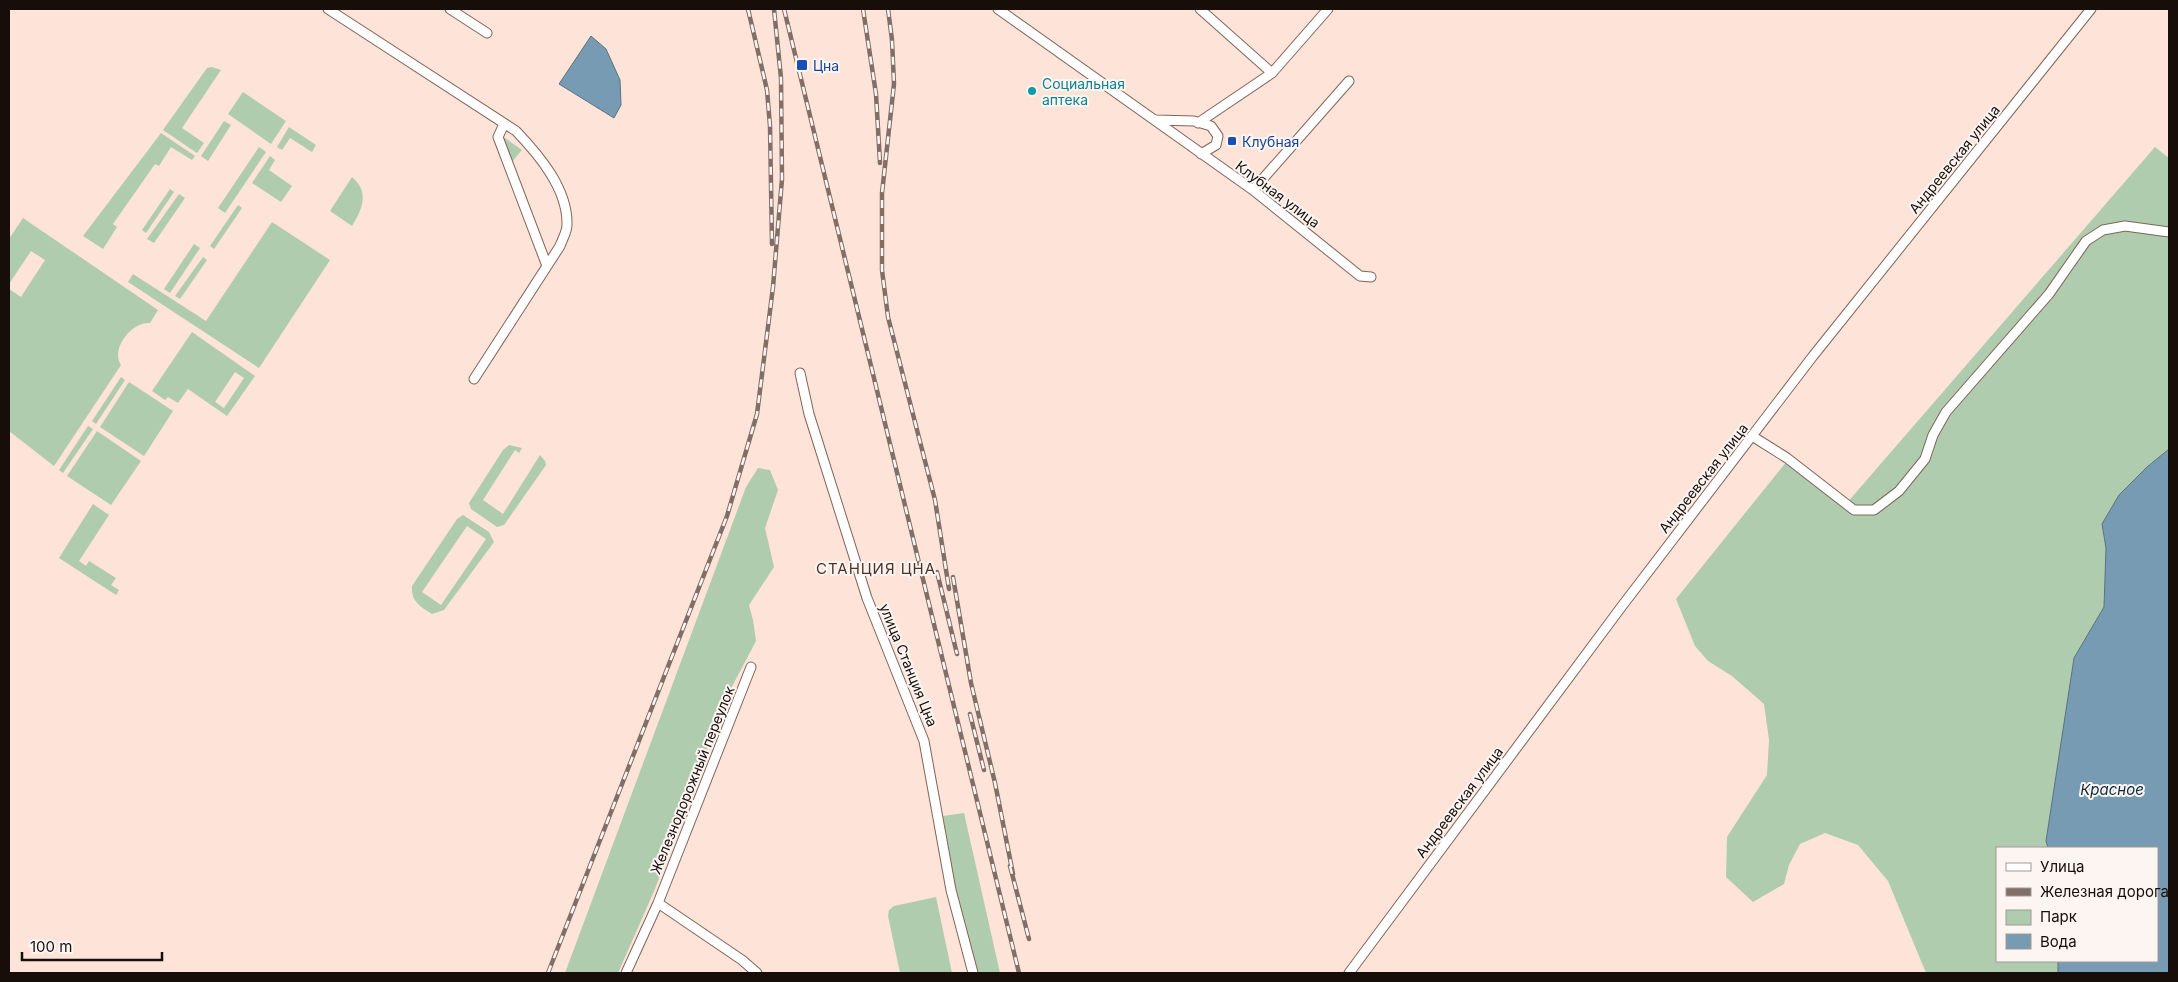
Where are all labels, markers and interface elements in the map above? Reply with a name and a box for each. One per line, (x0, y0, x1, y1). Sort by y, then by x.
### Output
place label: Цна (813, 57, 839, 74)
marker: Цна (795, 58, 809, 72)
place label: Социальная аптека (1042, 75, 1125, 108)
marker: Социальная аптека (1026, 85, 1038, 97)
street label: Андреевская улица (1905, 101, 2003, 217)
place label: Клубная (1242, 133, 1299, 150)
marker: Клубная (1226, 135, 1238, 147)
street label: Клубная улица (1233, 157, 1323, 231)
street label: Андреевская улица (1655, 420, 1751, 536)
district label: СТАНЦИЯ ЦНА (816, 559, 936, 578)
street label: улица Станция Цна (877, 601, 941, 729)
street label: Железнодорожный переулок (646, 683, 738, 876)
street label: Андреевская улица (1412, 743, 1506, 861)
water label: Красное (2080, 780, 2144, 799)
legend (1996, 847, 2158, 962)
text: Улица (2040, 857, 2084, 876)
text: Железная дорога (2040, 882, 2169, 901)
text: Парк (2040, 907, 2077, 926)
scale bar (22, 930, 162, 962)
text: Вода (2040, 932, 2077, 951)
text: 100 m (30, 937, 72, 956)

